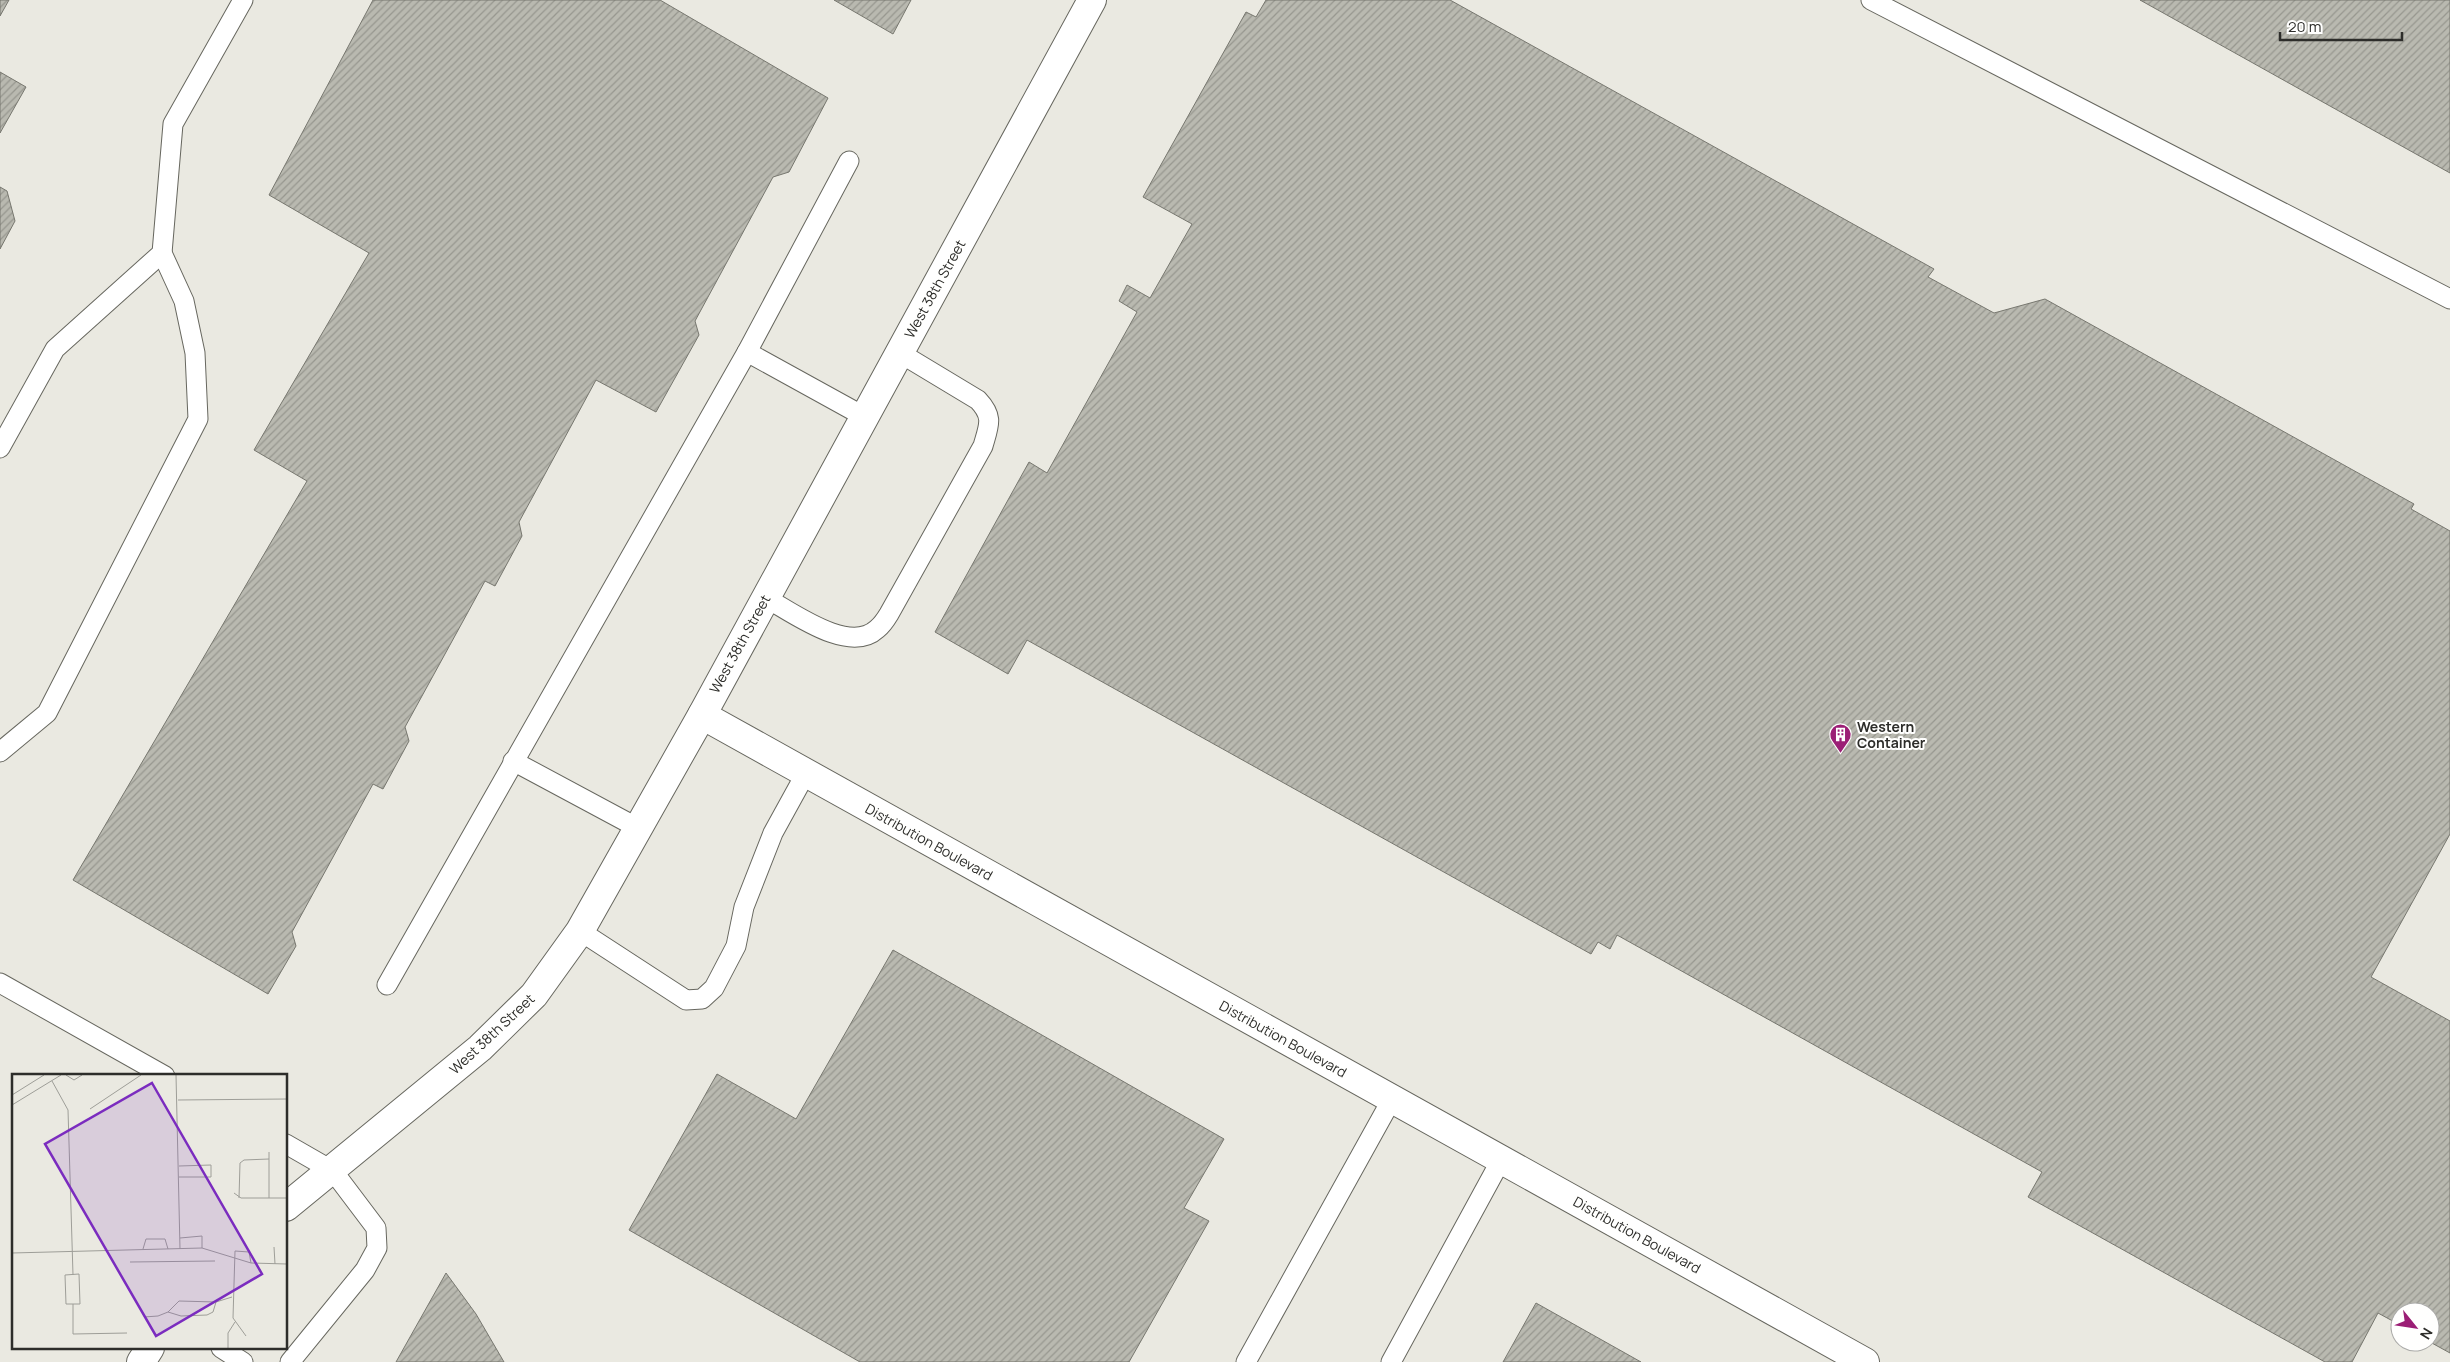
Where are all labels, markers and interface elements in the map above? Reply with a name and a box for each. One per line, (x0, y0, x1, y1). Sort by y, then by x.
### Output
scale bar (2280, 10, 2402, 42)
text: 20 m (2288, 16, 2321, 37)
street label: West 38th Street (900, 236, 970, 341)
street label: West 38th Street (705, 591, 775, 696)
place label: Western Container (1857, 717, 1926, 752)
building icon: Western Container (1829, 723, 1853, 754)
street label: Distribution Boulevard (862, 799, 996, 884)
street label: West 38th Street (445, 989, 539, 1078)
street label: Distribution Boulevard (1216, 996, 1350, 1081)
inset map (12, 1074, 288, 1350)
street label: Distribution Boulevard (1570, 1192, 1704, 1277)
north arrow (2390, 1302, 2440, 1352)
text: N (2416, 1325, 2437, 1343)

